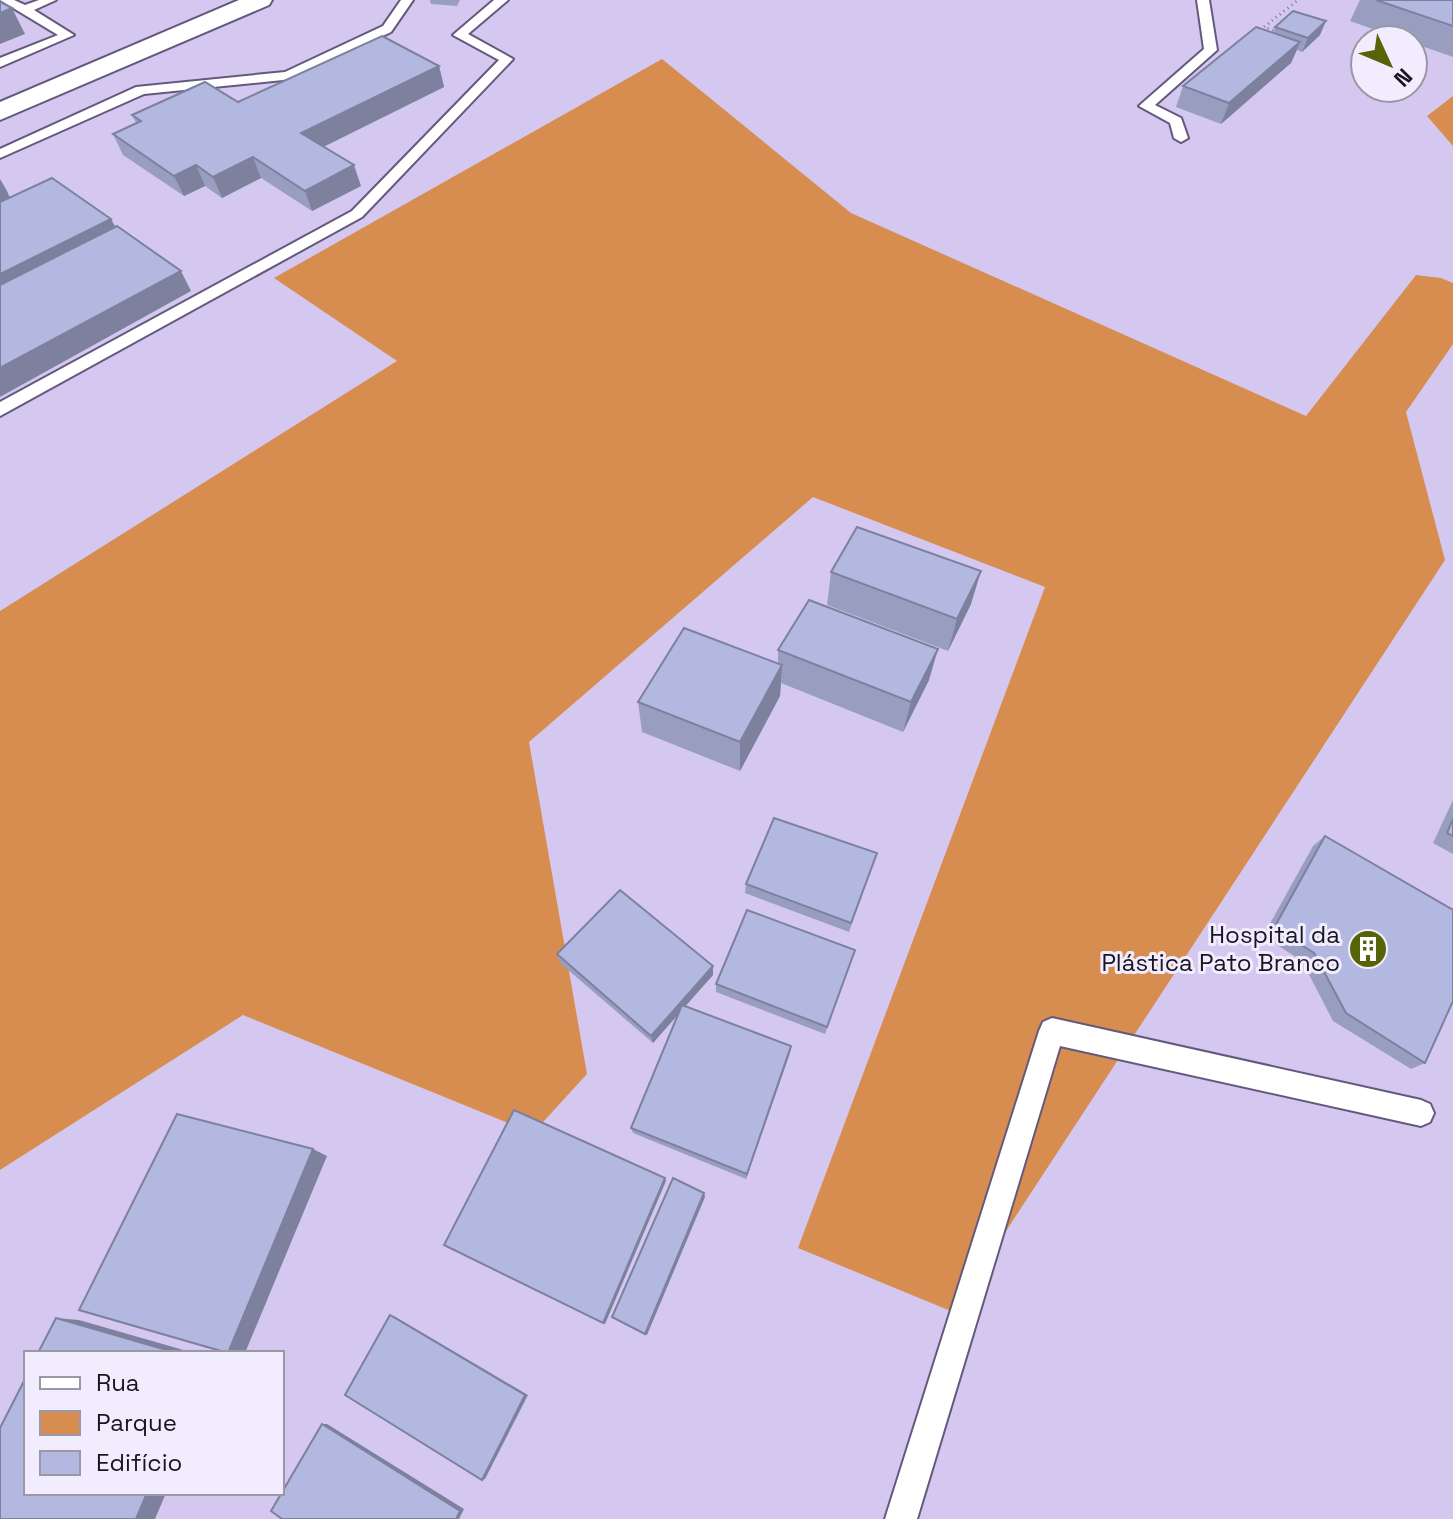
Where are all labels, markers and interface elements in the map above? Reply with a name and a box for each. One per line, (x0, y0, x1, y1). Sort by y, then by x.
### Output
north arrow (1349, 24, 1429, 104)
text: N (1388, 63, 1419, 93)
place label: Hospital da Plástica Pato Branco (1101, 919, 1340, 978)
building icon: Hospital da Plástica Pato Branco (1347, 928, 1389, 970)
legend (24, 1351, 284, 1495)
text: Rua (96, 1367, 140, 1398)
text: Parque (96, 1407, 177, 1438)
text: Edifício (96, 1447, 182, 1478)

